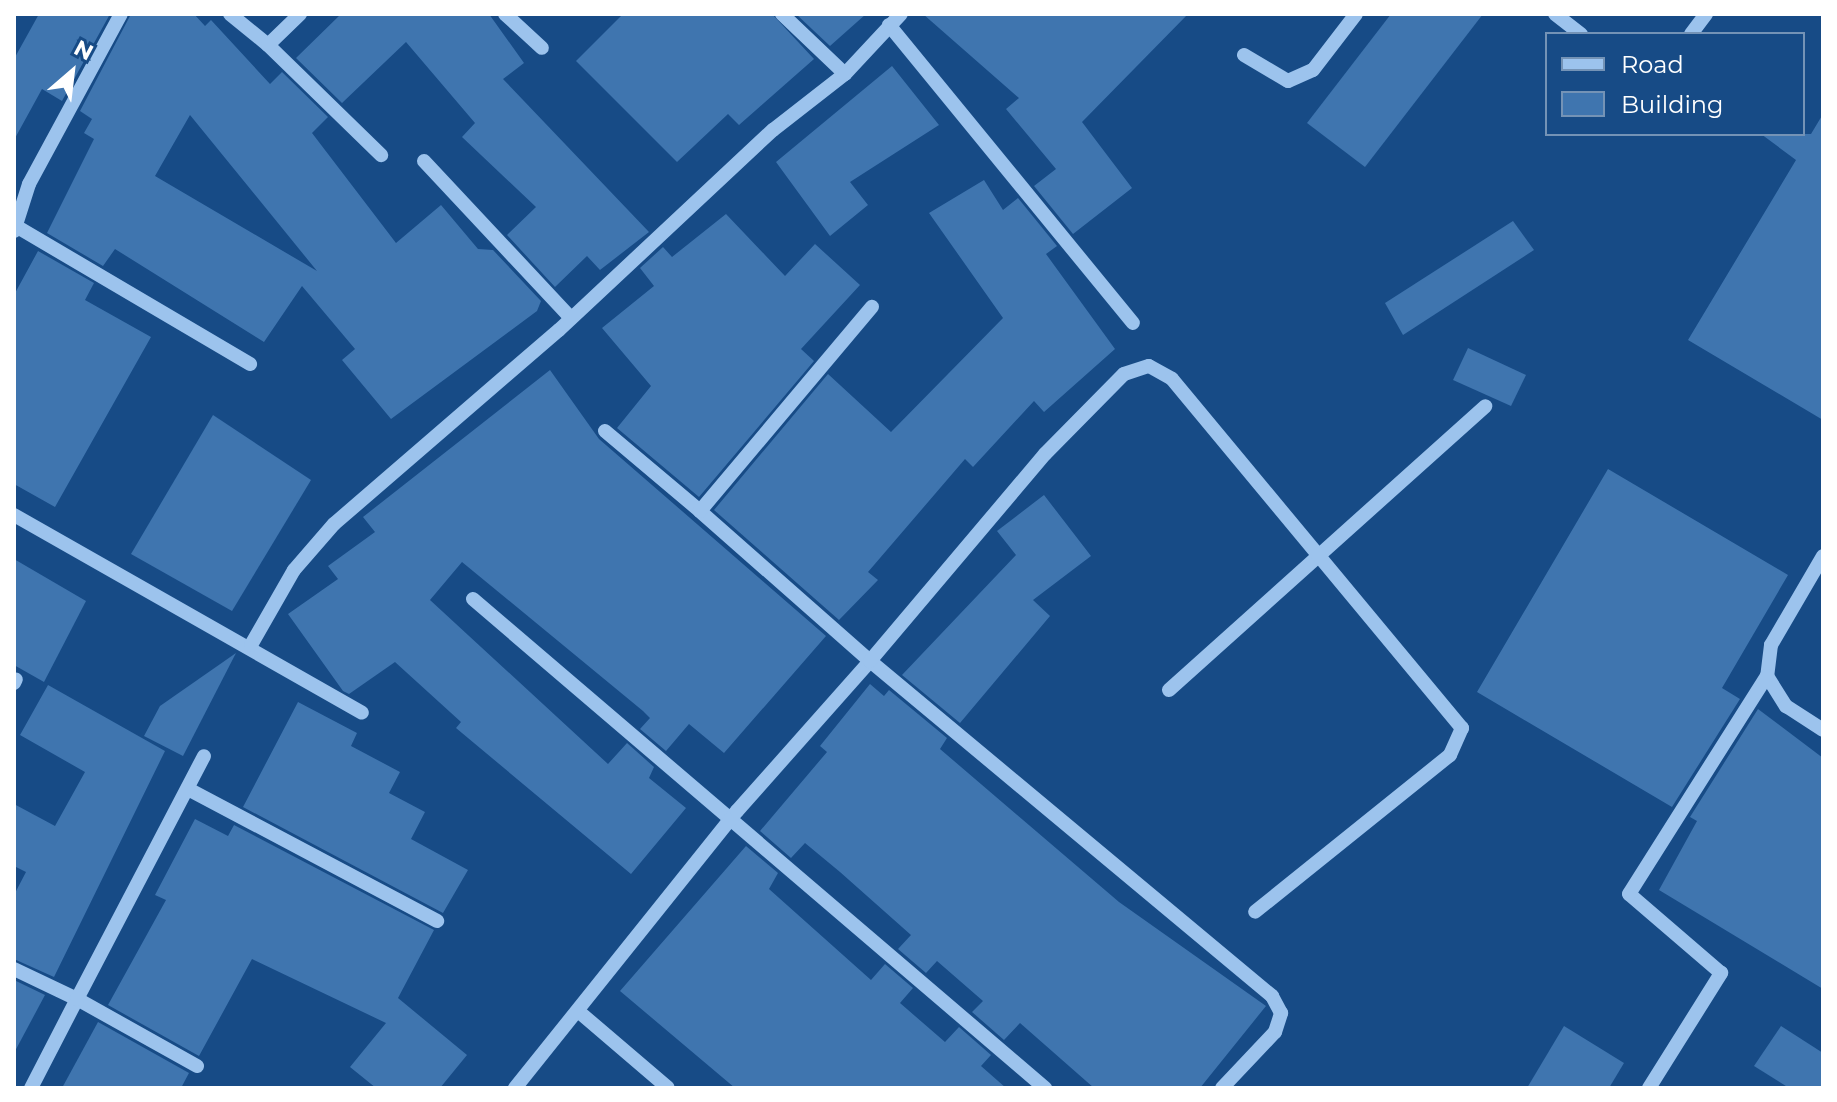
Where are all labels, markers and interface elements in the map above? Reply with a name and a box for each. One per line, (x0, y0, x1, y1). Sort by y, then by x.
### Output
north arrow (32, 32, 112, 112)
legend (1545, 32, 1805, 136)
text: N (69, 34, 98, 66)
text: Road (1621, 50, 1684, 79)
text: Building (1621, 90, 1724, 119)

